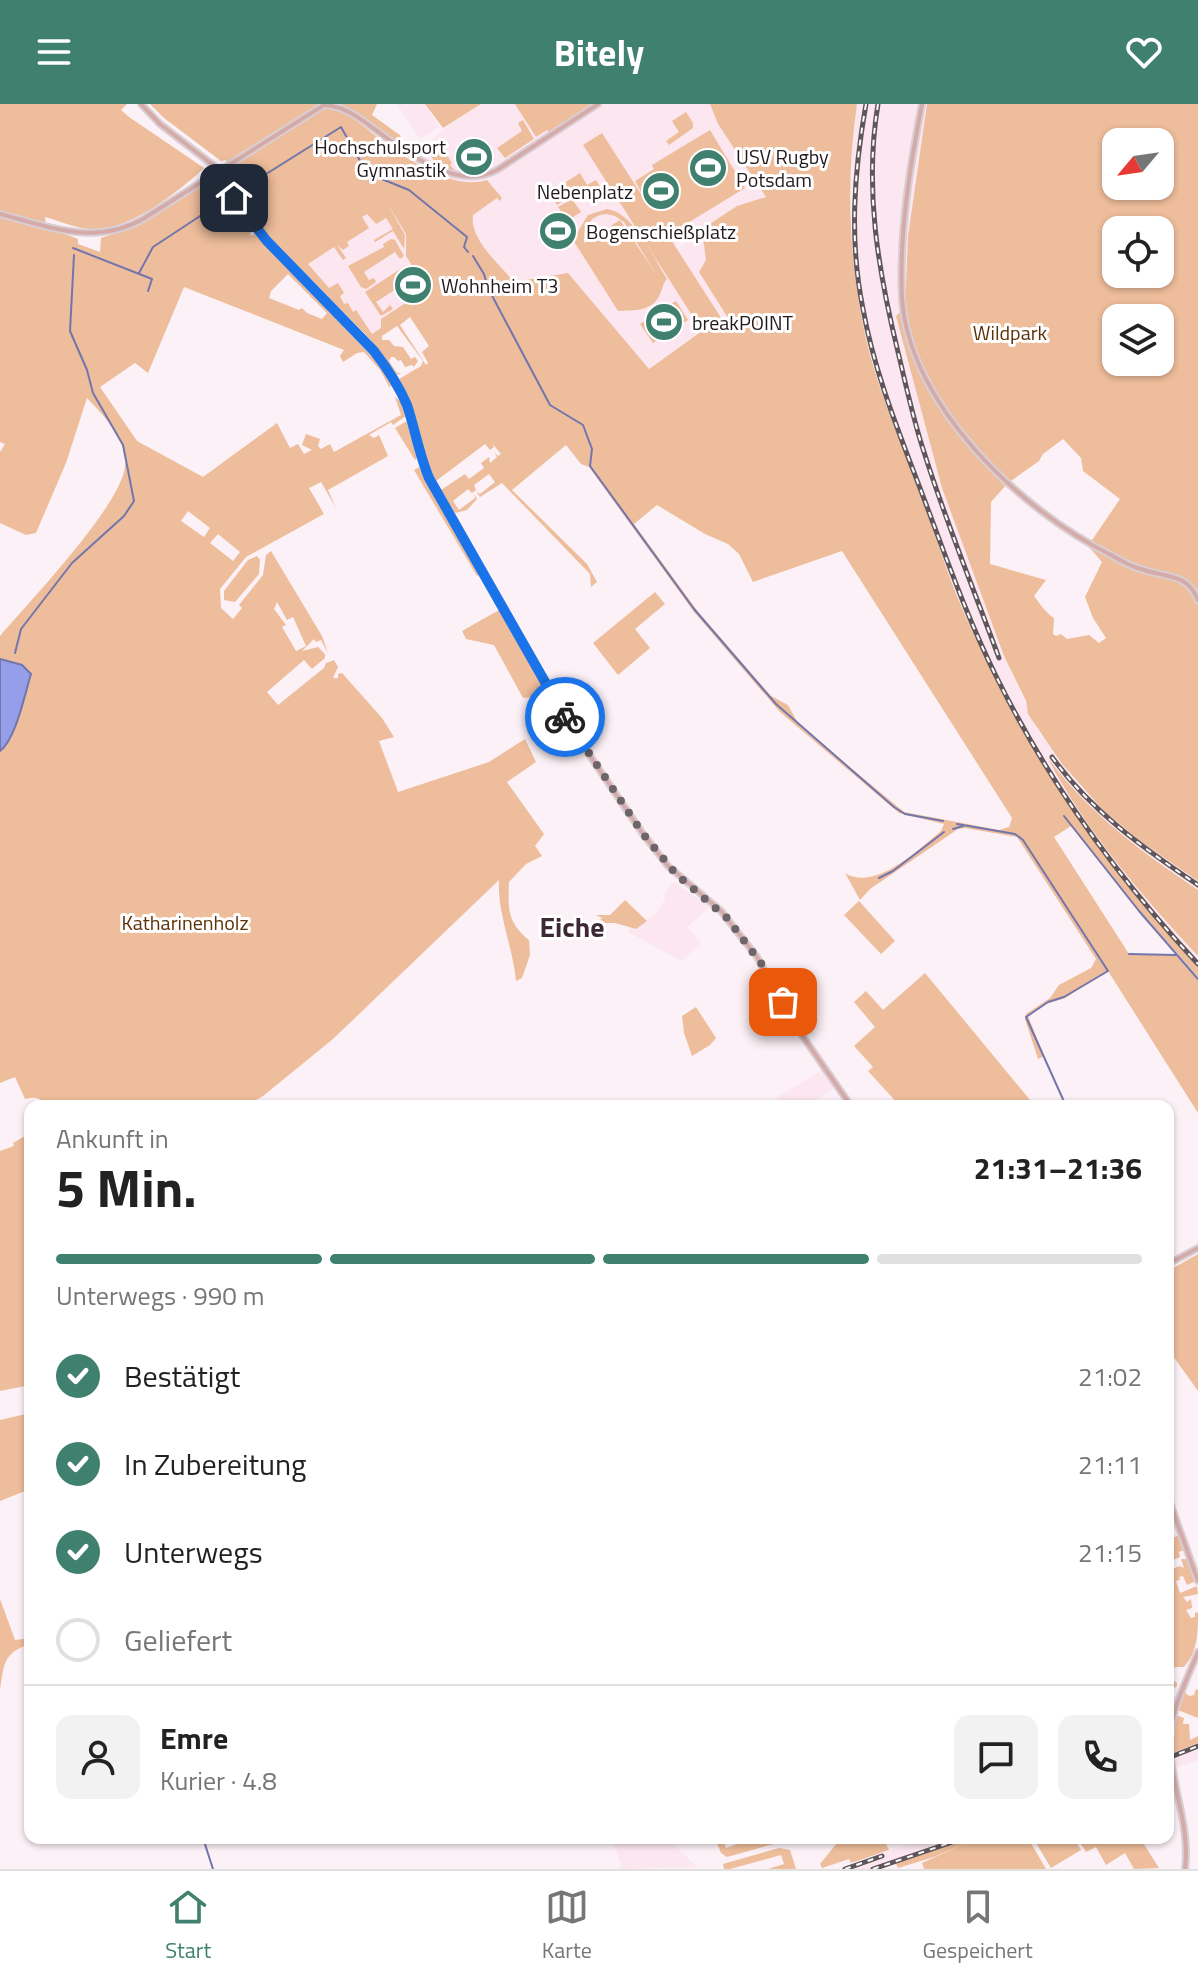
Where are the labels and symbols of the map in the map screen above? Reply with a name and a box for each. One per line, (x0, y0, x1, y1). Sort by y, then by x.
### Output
north arrow (1102, 128, 1174, 200)
place label: Hochschulsport Gymnastik (314, 131, 446, 185)
sports icon: Hochschulsport Gymnastik (453, 136, 495, 178)
place label: USV Rugby Potsdam (736, 141, 829, 195)
sports icon: USV Rugby Potsdam (687, 147, 729, 189)
pin (200, 164, 268, 232)
sports icon: Nebenplatz (640, 170, 682, 212)
place label: Nebenplatz (537, 176, 633, 207)
sports icon: Bogenschießplatz (537, 210, 579, 252)
place label: Bogenschießplatz (586, 216, 736, 247)
sports icon: Wohnheim T3 (392, 264, 434, 306)
place label: Wohnheim T3 (441, 270, 558, 301)
sports icon: breakPOINT (643, 301, 685, 343)
place label: breakPOINT (692, 307, 793, 338)
park label: Wildpark (973, 317, 1048, 348)
courier (525, 677, 605, 757)
district label: Eiche (540, 905, 605, 948)
park label: Katharinenholz (121, 907, 249, 938)
pin (749, 968, 817, 1036)

